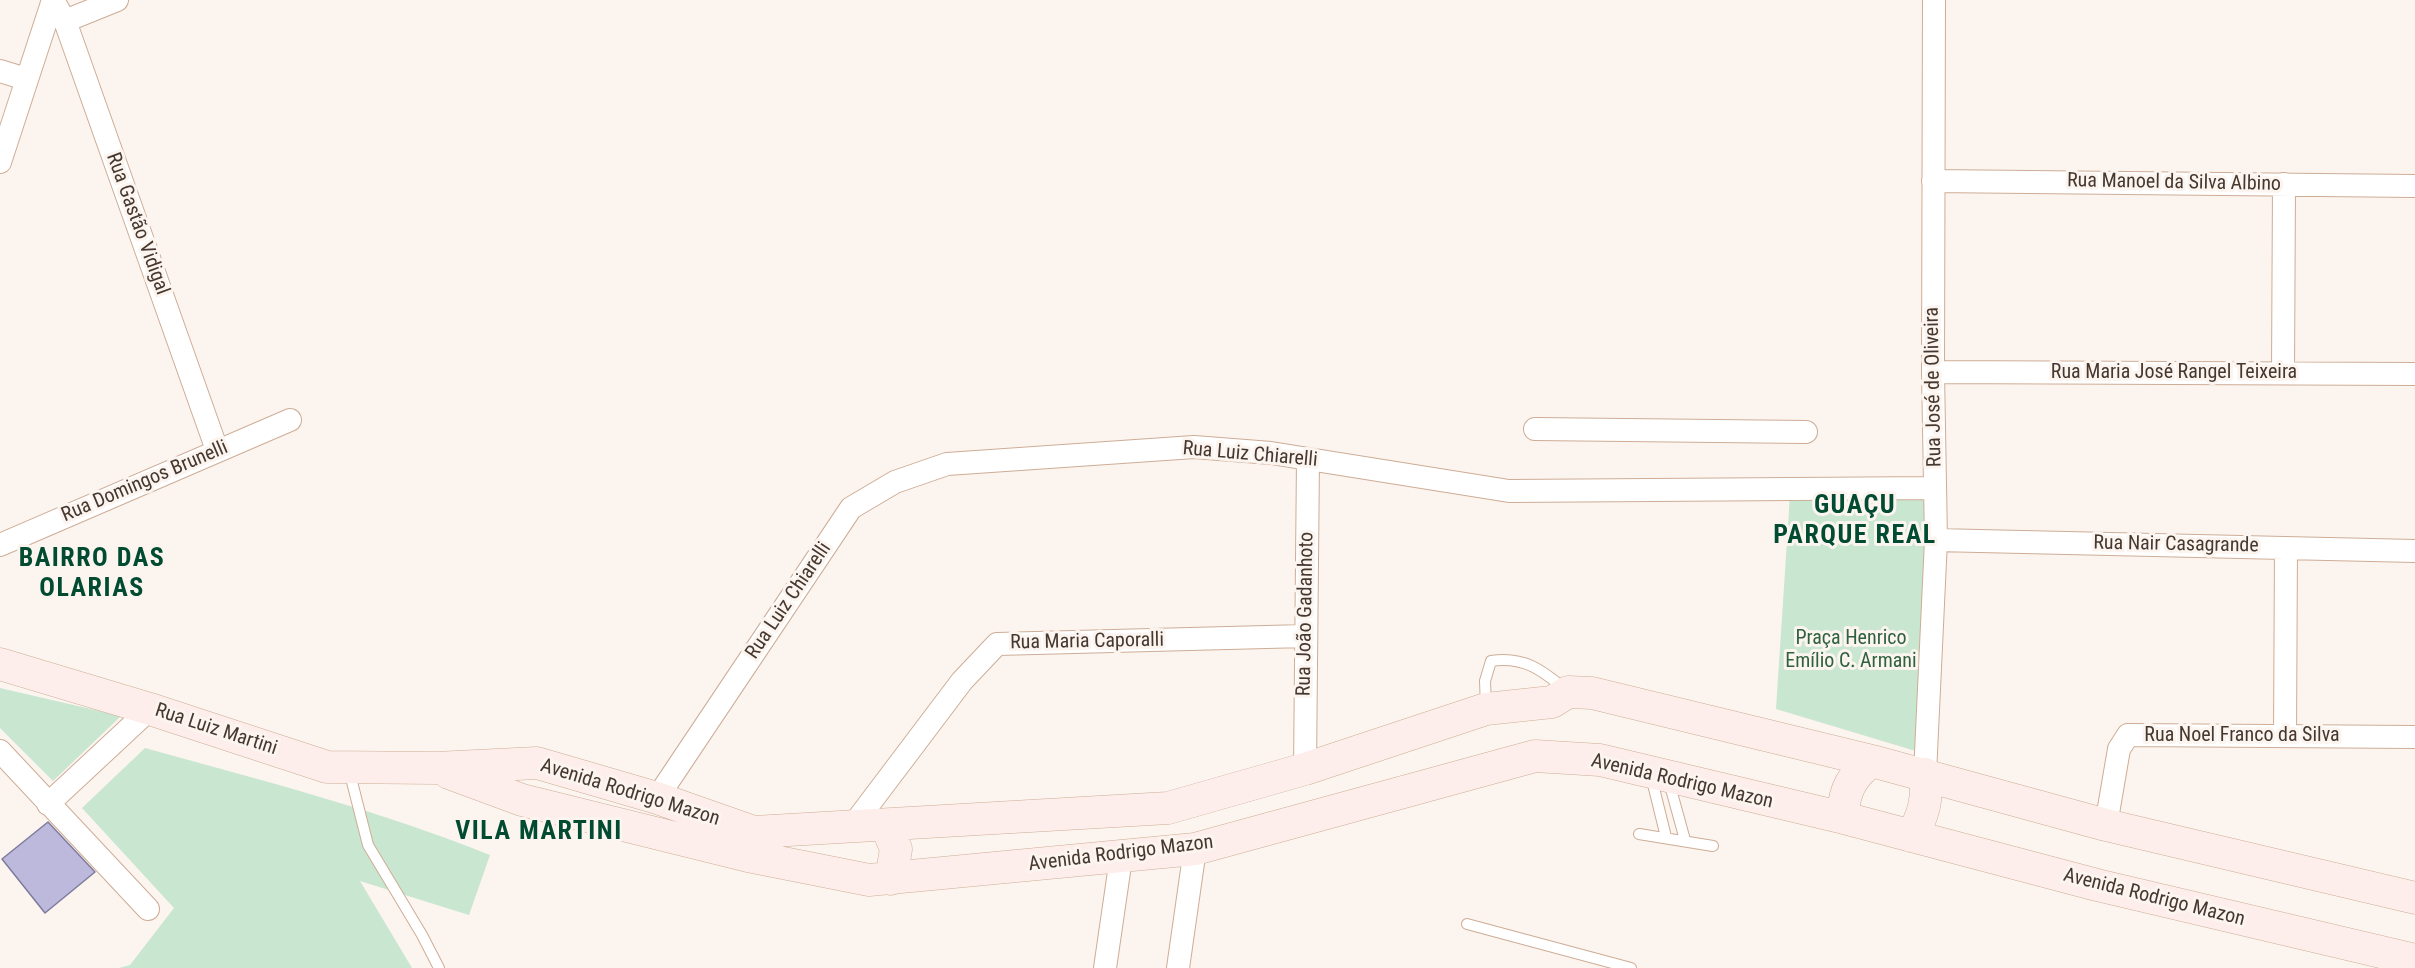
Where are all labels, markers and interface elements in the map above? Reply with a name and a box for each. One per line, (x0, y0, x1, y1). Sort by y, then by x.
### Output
street label: Rua Gastão Vidigal (100, 150, 174, 298)
street label: Rua Manoel da Silva Albino (2067, 169, 2281, 197)
street label: Rua José de Oliveira (1921, 307, 1947, 467)
street label: Rua Maria José Rangel Teixeira (2051, 361, 2297, 385)
street label: Rua Domingos Brunelli (58, 436, 232, 528)
street label: Rua Luiz Chiarelli (1182, 437, 1318, 473)
district label: GUAÇU PARQUE REAL (1773, 490, 1937, 552)
street label: Rua João Gadanhoto (1293, 532, 1319, 696)
street label: Rua Nair Casagrande (2093, 532, 2259, 558)
street label: Rua Luiz Chiarelli (741, 538, 837, 664)
district label: BAIRRO DAS OLARIAS (19, 543, 165, 604)
park label: Praça Henrico Emílio C. Armani (1785, 627, 1917, 674)
street label: Rua Maria Caporalli (1010, 629, 1164, 655)
street label: Rua Luiz Martini (152, 699, 280, 761)
street label: Rua Noel Franco da Silva (2144, 724, 2340, 748)
street label: Avenida Rodrigo Mazon (1589, 749, 1775, 815)
street label: Avenida Rodrigo Mazon (538, 754, 722, 832)
district label: VILA MARTINI (455, 816, 623, 848)
street label: Avenida Rodrigo Mazon (1027, 831, 1215, 877)
street label: Avenida Rodrigo Mazon (2061, 864, 2247, 932)

